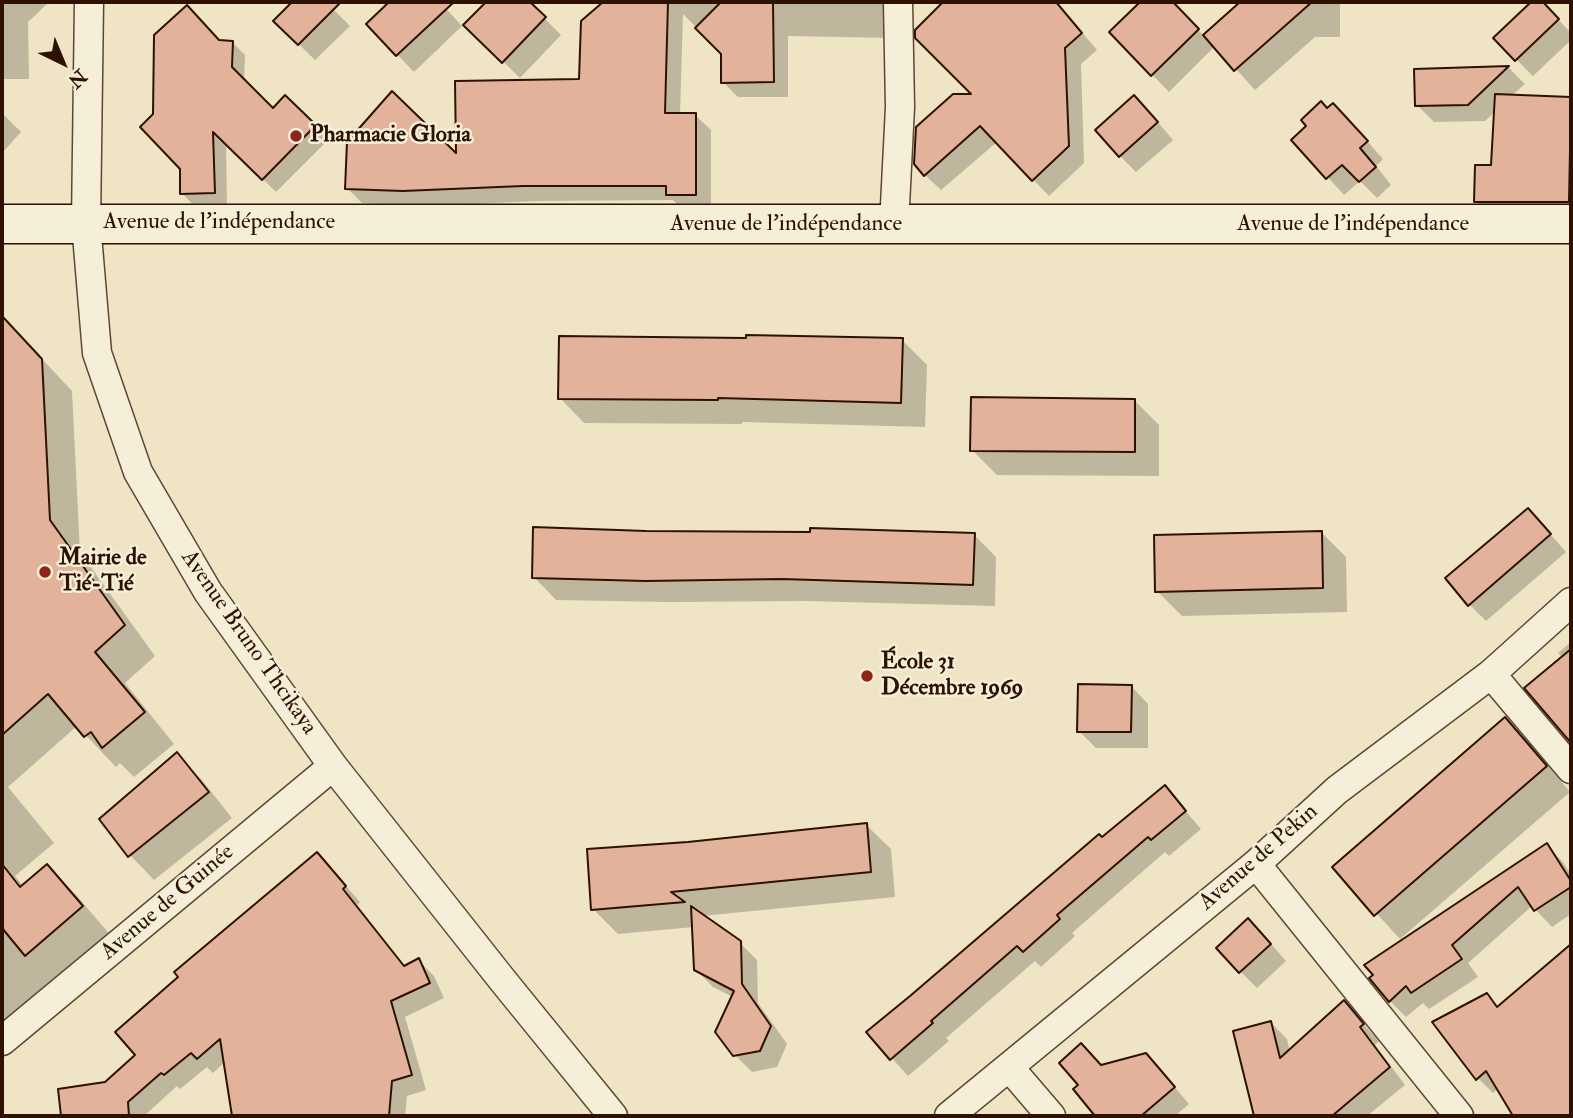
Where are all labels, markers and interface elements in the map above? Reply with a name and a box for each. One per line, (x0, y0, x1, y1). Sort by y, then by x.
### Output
north arrow (28, 28, 98, 98)
text: N (63, 64, 92, 93)
place label: Pharmacie Gloria (310, 122, 471, 150)
marker: Pharmacie Gloria (288, 128, 304, 144)
street label: Avenue de l'indépendance (103, 209, 335, 237)
street label: Avenue de l'indépendance (670, 211, 902, 239)
street label: Avenue de l'indépendance (1237, 211, 1469, 239)
place label: Mairie de Tié-Tié (59, 545, 147, 599)
street label: Avenue Bruno Thcikaya (174, 546, 322, 740)
marker: Mairie de Tié-Tié (37, 564, 53, 580)
place label: École 31 Décembre 1969 (881, 649, 1023, 703)
marker: École 31 Décembre 1969 (859, 668, 875, 684)
street label: Avenue de Pekin (1194, 799, 1324, 917)
street label: Avenue de Guinée (96, 839, 240, 967)

